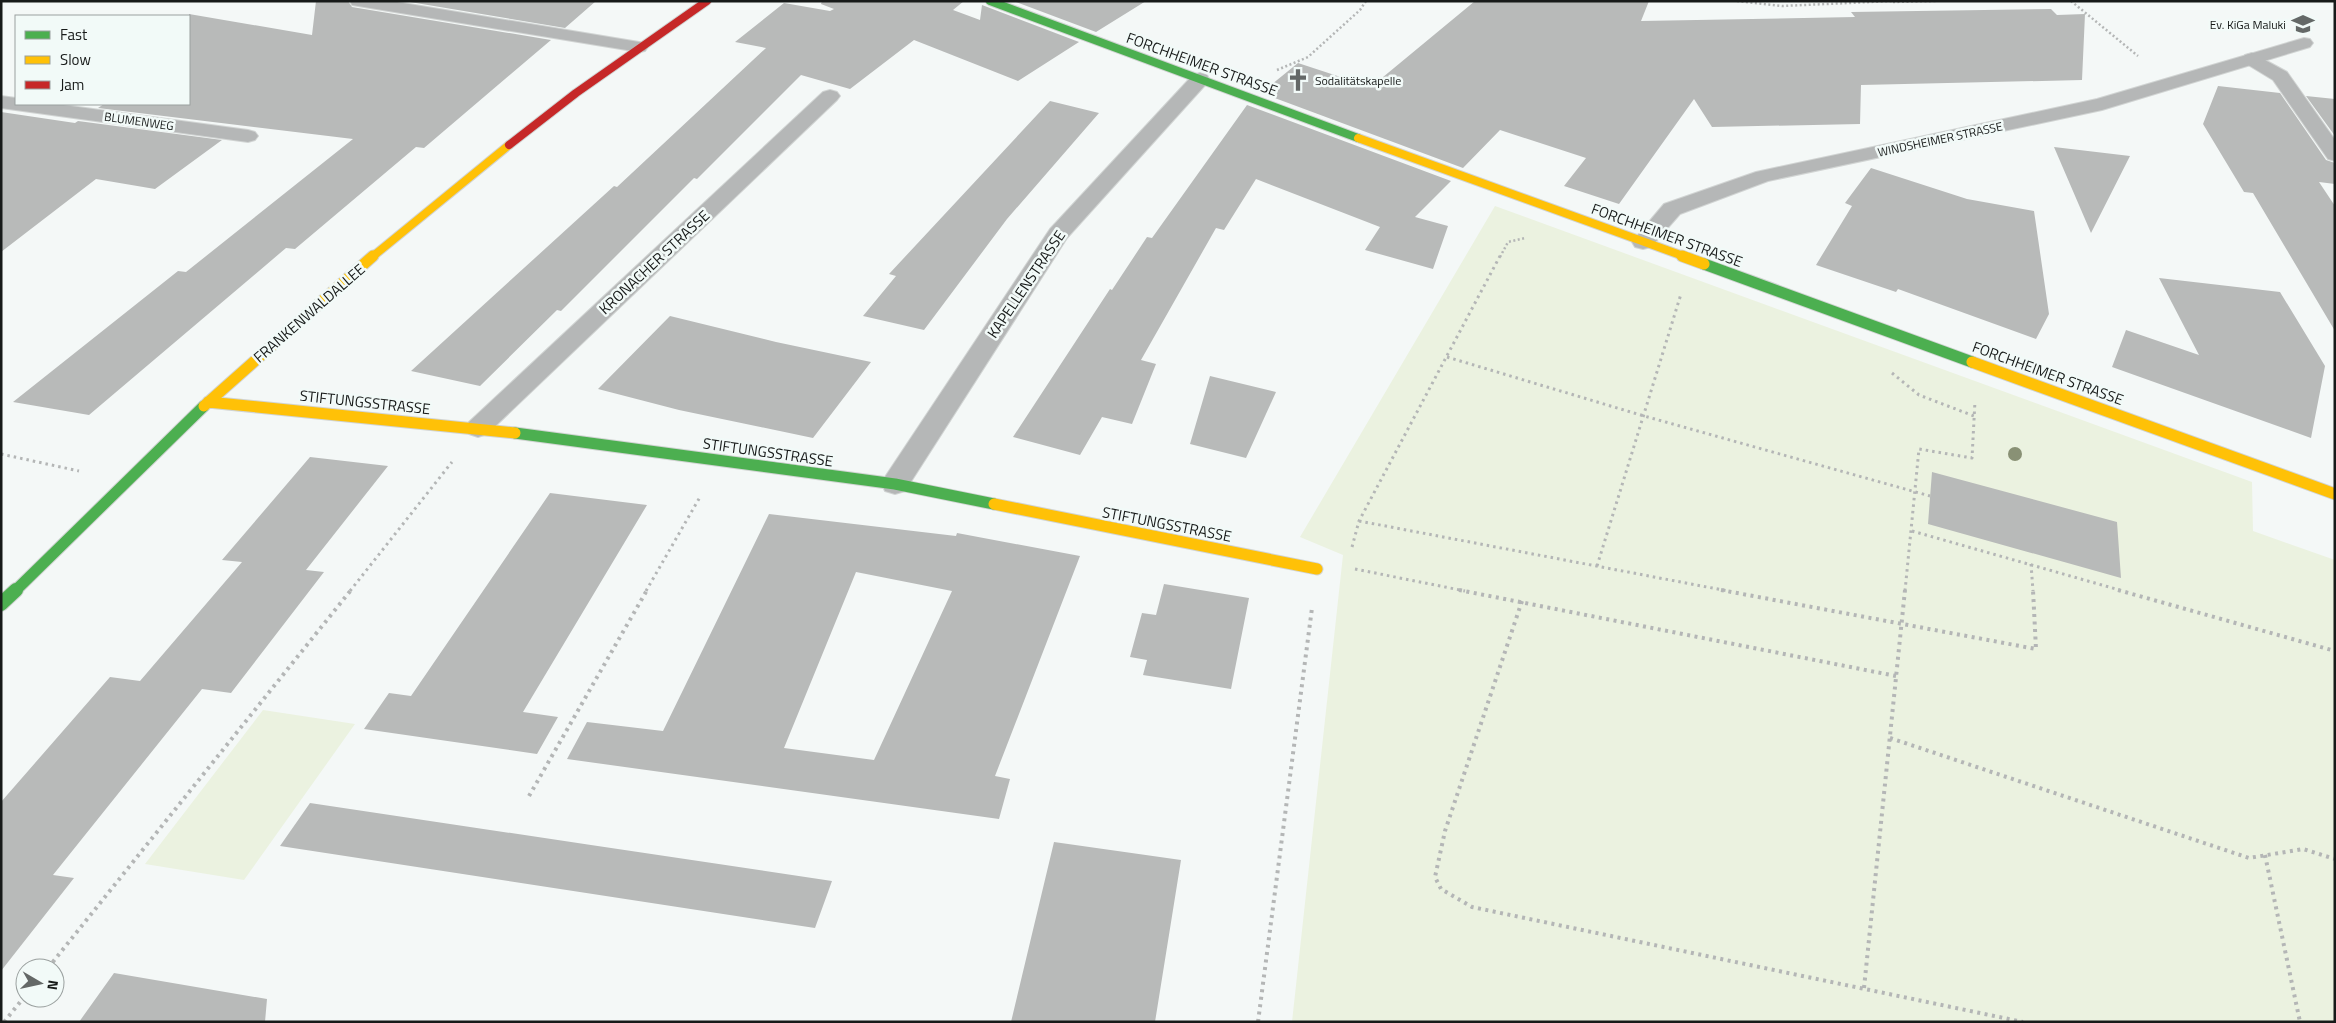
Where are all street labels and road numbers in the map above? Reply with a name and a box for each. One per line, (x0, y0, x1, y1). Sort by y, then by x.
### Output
street label: FORCHHEIMER STRASSE (1123, 26, 1281, 102)
street label: BLUMENWEG (103, 107, 175, 135)
street label: WINDSHEIMER STRASSE (1876, 116, 2005, 162)
street label: FORCHHEIMER STRASSE (1588, 197, 1746, 273)
street label: KRONACHER STRASSE (593, 204, 715, 320)
street label: KAPELLENSTRASSE (981, 225, 1071, 343)
street label: FRANKENWALDALLEE (248, 258, 370, 368)
street label: FORCHHEIMER STRASSE (1969, 335, 2127, 411)
street label: STIFTUNGSSTRASSE (299, 384, 431, 420)
street label: STIFTUNGSSTRASSE (701, 431, 835, 473)
street label: STIFTUNGSSTRASSE (1100, 500, 1234, 548)

